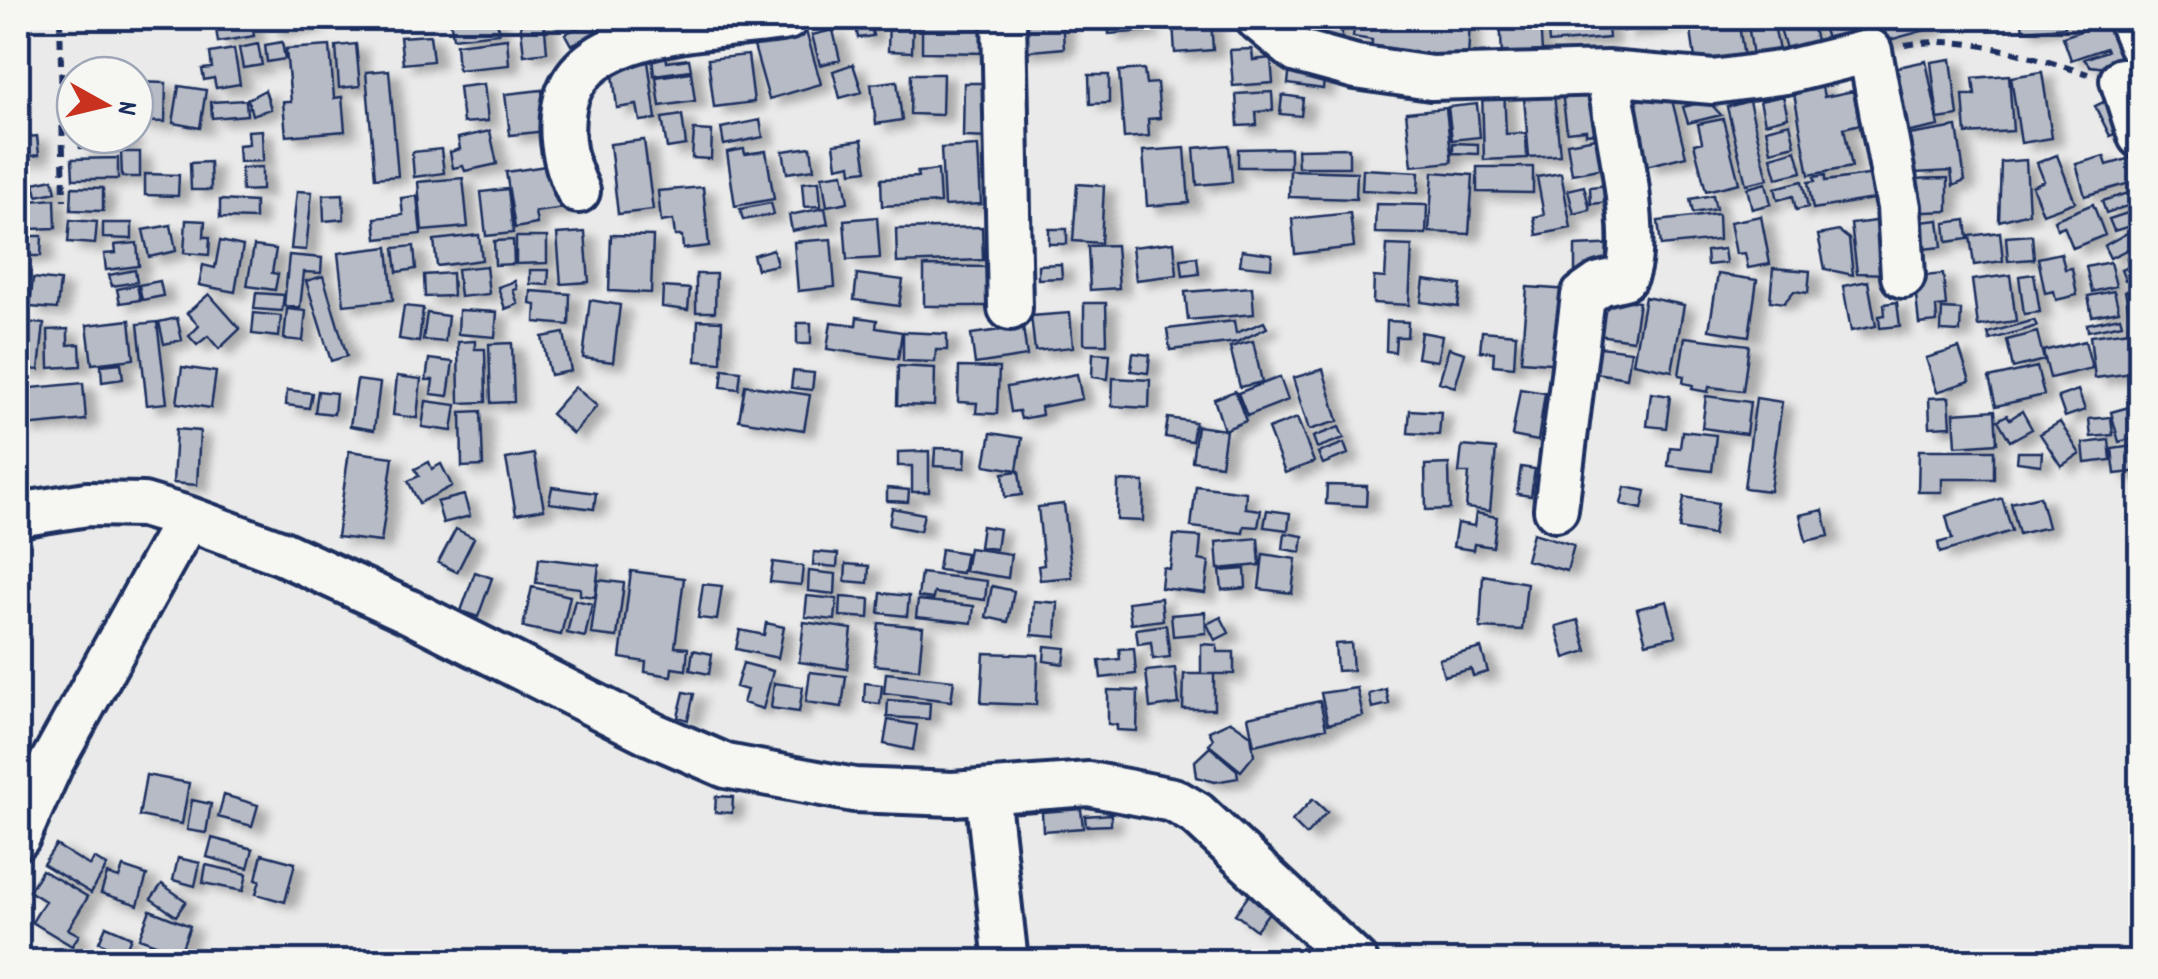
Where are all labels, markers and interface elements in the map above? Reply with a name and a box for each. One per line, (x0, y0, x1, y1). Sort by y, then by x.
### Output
north arrow (55, 55, 155, 155)
text: N (104, 98, 146, 117)

